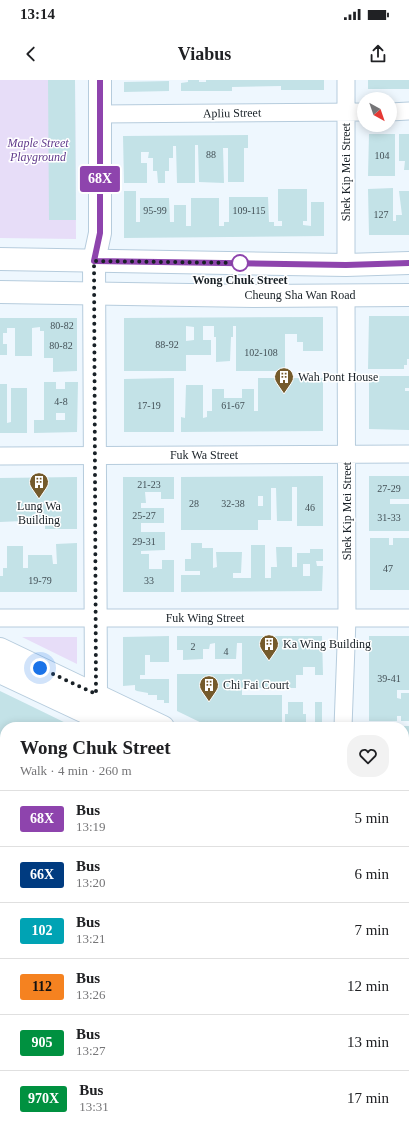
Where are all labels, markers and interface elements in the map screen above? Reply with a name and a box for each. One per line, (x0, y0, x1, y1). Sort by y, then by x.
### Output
text: 13:14 (20, 6, 55, 22)
icon: back (20, 43, 42, 65)
icon: share (367, 43, 389, 65)
text: Viabus (178, 44, 231, 64)
north arrow (357, 92, 397, 132)
map controls (357, 92, 397, 132)
street label: Apliu Street (203, 105, 262, 121)
street label: Shek Kip Mei Street (339, 122, 353, 221)
park label: Maple Street Playground (6, 136, 69, 164)
house number: 88 (206, 149, 216, 160)
house number: 104 (375, 150, 390, 161)
line badge: 68X (77, 166, 123, 192)
text: 68X (88, 171, 112, 186)
house number: 95-99 (143, 205, 167, 216)
house number: 109-115 (233, 205, 265, 216)
house number: 127 (374, 209, 389, 220)
marker: Wong Chuk Street (231, 254, 249, 272)
place label: Wong Chuk Street (192, 273, 288, 287)
street label: Cheung Sha Wan Road (244, 288, 356, 302)
house number: 80-82 (50, 320, 74, 331)
house number: 88-92 (155, 339, 179, 350)
house number: 80-82 (49, 340, 73, 351)
house number: 102-108 (244, 347, 278, 358)
building icon: Wah Pont House (273, 366, 295, 394)
place label: Wah Pont House (298, 370, 378, 384)
house number: 4-8 (54, 396, 68, 407)
house number: 17-19 (137, 400, 161, 411)
house number: 61-67 (221, 400, 245, 411)
street label: Fuk Wa Street (170, 448, 239, 462)
street label: Shek Kip Mei Street (340, 461, 354, 560)
building icon: Lung Wa Building (28, 471, 50, 499)
house number: 21-23 (137, 479, 161, 490)
house number: 27-29 (377, 483, 401, 494)
house number: 28 (189, 498, 199, 509)
house number: 32-38 (221, 498, 245, 509)
place label: Lung Wa Building (17, 499, 62, 527)
house number: 46 (305, 502, 315, 513)
house number: 25-27 (132, 510, 156, 521)
house number: 31-33 (377, 512, 401, 523)
house number: 29-31 (132, 536, 156, 547)
house number: 47 (383, 563, 393, 574)
house number: 19-79 (28, 575, 52, 586)
house number: 33 (144, 575, 154, 586)
street label: Fuk Wing Street (166, 611, 245, 625)
building icon: Ka Wing Building (258, 633, 280, 661)
place label: Ka Wing Building (283, 637, 371, 651)
house number: 2 (191, 641, 196, 652)
house number: 4 (224, 646, 229, 657)
your location (30, 658, 50, 678)
house number: 39-41 (377, 673, 401, 684)
building icon: Chi Fai Court (198, 674, 220, 702)
place label: Chi Fai Court (223, 678, 290, 692)
button: heart (347, 735, 389, 777)
text: Wong Chuk Street (20, 737, 171, 758)
text: Walk · 4 min · 260 m (20, 763, 132, 778)
text: Bus (76, 802, 100, 818)
text: 5 min (354, 810, 389, 826)
text: 68X (30, 811, 54, 826)
text: 13:19 (76, 819, 106, 834)
text: Bus (76, 858, 100, 874)
text: 6 min (354, 866, 389, 882)
text: 66X (30, 867, 54, 882)
text: 13:20 (76, 875, 106, 890)
text: Bus (76, 914, 100, 930)
text: 7 min (354, 922, 389, 938)
text: 102 (32, 923, 53, 938)
text: 13:21 (76, 931, 106, 946)
text: Bus (76, 970, 100, 986)
text: 12 min (347, 978, 389, 994)
text: 112 (32, 979, 52, 994)
text: 13:26 (76, 987, 106, 1002)
text: Bus (76, 1026, 100, 1042)
text: 13 min (347, 1034, 389, 1050)
text: 905 (32, 1035, 53, 1050)
text: 13:27 (76, 1043, 106, 1058)
text: Bus (79, 1082, 103, 1098)
text: 17 min (347, 1090, 389, 1106)
text: 970X (28, 1091, 59, 1106)
text: 13:31 (79, 1099, 109, 1114)

